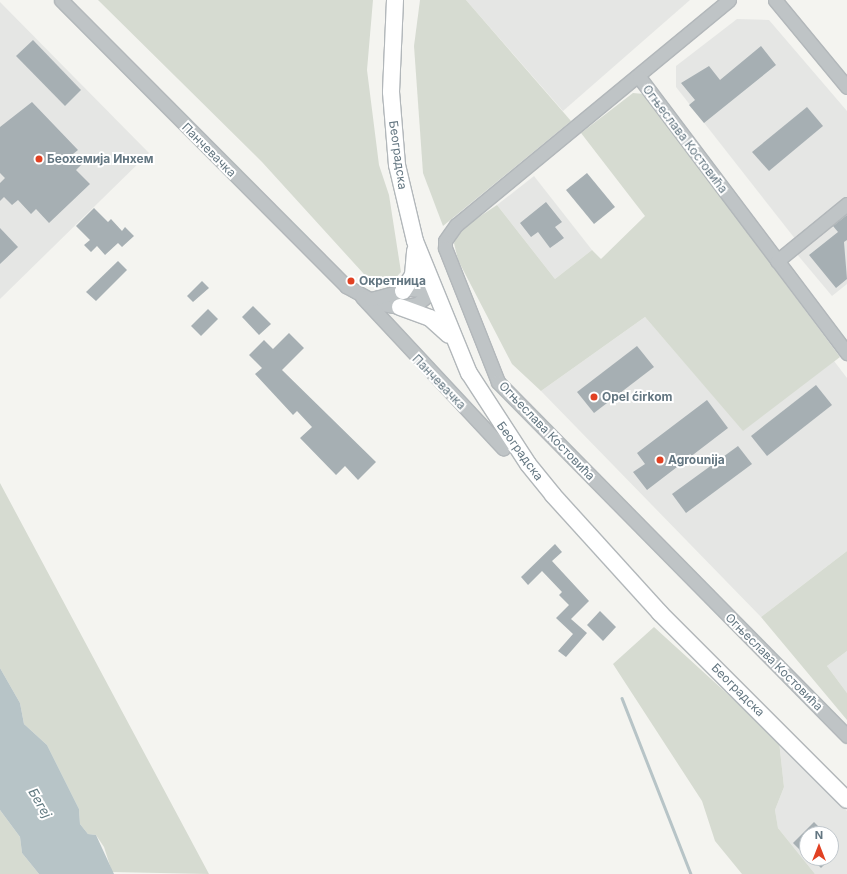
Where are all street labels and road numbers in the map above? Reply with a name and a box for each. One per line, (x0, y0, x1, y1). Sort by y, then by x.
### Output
street label: Огњеслава Костовића (640, 82, 730, 196)
street label: Панчевачка (179, 120, 239, 180)
street label: Београдска (386, 120, 410, 190)
street label: Панчевачка (409, 352, 469, 412)
street label: Огњеслава Костовића (496, 379, 598, 483)
street label: Београдска (494, 419, 546, 483)
street label: Огњеслава Костовића (722, 610, 826, 714)
street label: Београдска (708, 660, 768, 720)

